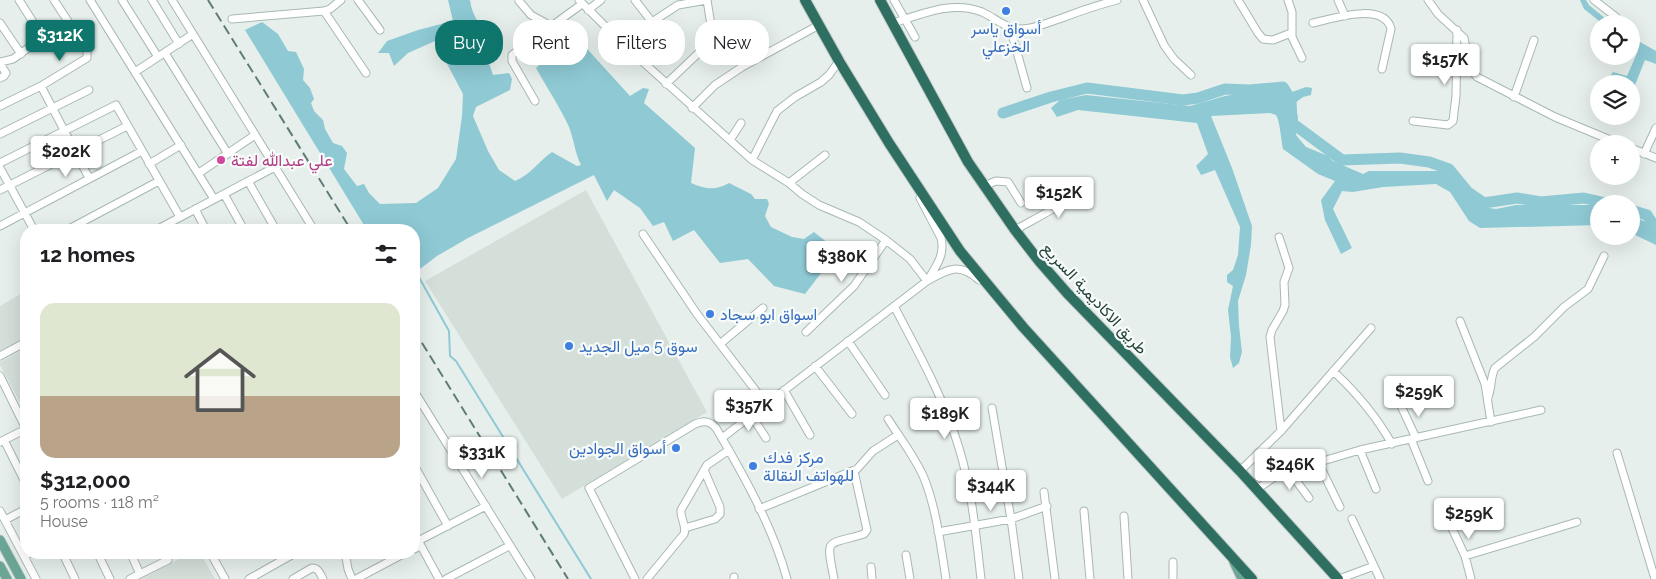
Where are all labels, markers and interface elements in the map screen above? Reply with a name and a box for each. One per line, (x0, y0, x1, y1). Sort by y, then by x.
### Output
marker: أسواق ياسر الخزعلي (1000, 5, 1012, 17)
map controls (1590, 15, 1640, 245)
button: locate (1590, 15, 1640, 65)
place label: أسواق ياسر الخزعلي (970, 19, 1041, 60)
pin: $312K (25, 20, 95, 62)
chip: Buy (435, 20, 503, 65)
chip: Rent (513, 20, 588, 65)
chip: Filters (598, 20, 685, 65)
chip: New (695, 20, 769, 65)
text: $312K (37, 26, 83, 45)
pin: $157K (1410, 44, 1480, 86)
text: $157K (1422, 50, 1468, 69)
button: layers (1590, 75, 1640, 125)
button: + (1590, 135, 1640, 185)
pin: $202K (31, 136, 101, 178)
text: $202K (42, 142, 90, 161)
place label: علي عبدالله لفتة (231, 151, 333, 174)
marker: علي عبدالله لفتة (215, 154, 227, 166)
pin: $152K (1024, 176, 1094, 219)
text: $152K (1036, 183, 1082, 202)
button: − (1590, 195, 1640, 245)
street label: طريق الاكاديمية السريع (1037, 239, 1151, 359)
icon: filters (372, 240, 400, 268)
pin: $380K (807, 240, 877, 283)
text: 12 homes (40, 242, 135, 267)
text: $380K (817, 247, 867, 266)
place label: اسواق ابو سجاد (720, 305, 817, 325)
marker: اسواق ابو سجاد (704, 308, 716, 320)
icon: home (175, 335, 265, 425)
place label: سوق 5 ميل الجديد (579, 337, 698, 357)
marker: سوق 5 ميل الجديد (563, 340, 575, 352)
pin: $259K (1384, 376, 1454, 418)
text: $259K (1395, 382, 1443, 401)
pin: $357K (714, 390, 784, 432)
text: $357K (725, 396, 773, 415)
pin: $189K (910, 398, 980, 440)
text: $189K (921, 404, 969, 423)
pin: $331K (447, 436, 517, 479)
place label: أسواق الجوادين (569, 439, 666, 459)
marker: أسواق الجوادين (670, 442, 682, 454)
text: $331K (459, 443, 505, 462)
place label: مركز فدك للهواتف النقالة (763, 448, 854, 486)
pin: $246K (1255, 448, 1325, 491)
text: $246K (1266, 455, 1314, 474)
marker: مركز فدك للهواتف النقالة (747, 460, 759, 472)
text: $312,000 (40, 468, 131, 493)
pin: $344K (956, 470, 1026, 512)
text: $344K (967, 476, 1015, 495)
text: 5 rooms · 118 m² (40, 493, 159, 512)
pin: $259K (1434, 498, 1504, 540)
text: $259K (1445, 504, 1493, 523)
text: House (40, 512, 88, 531)

